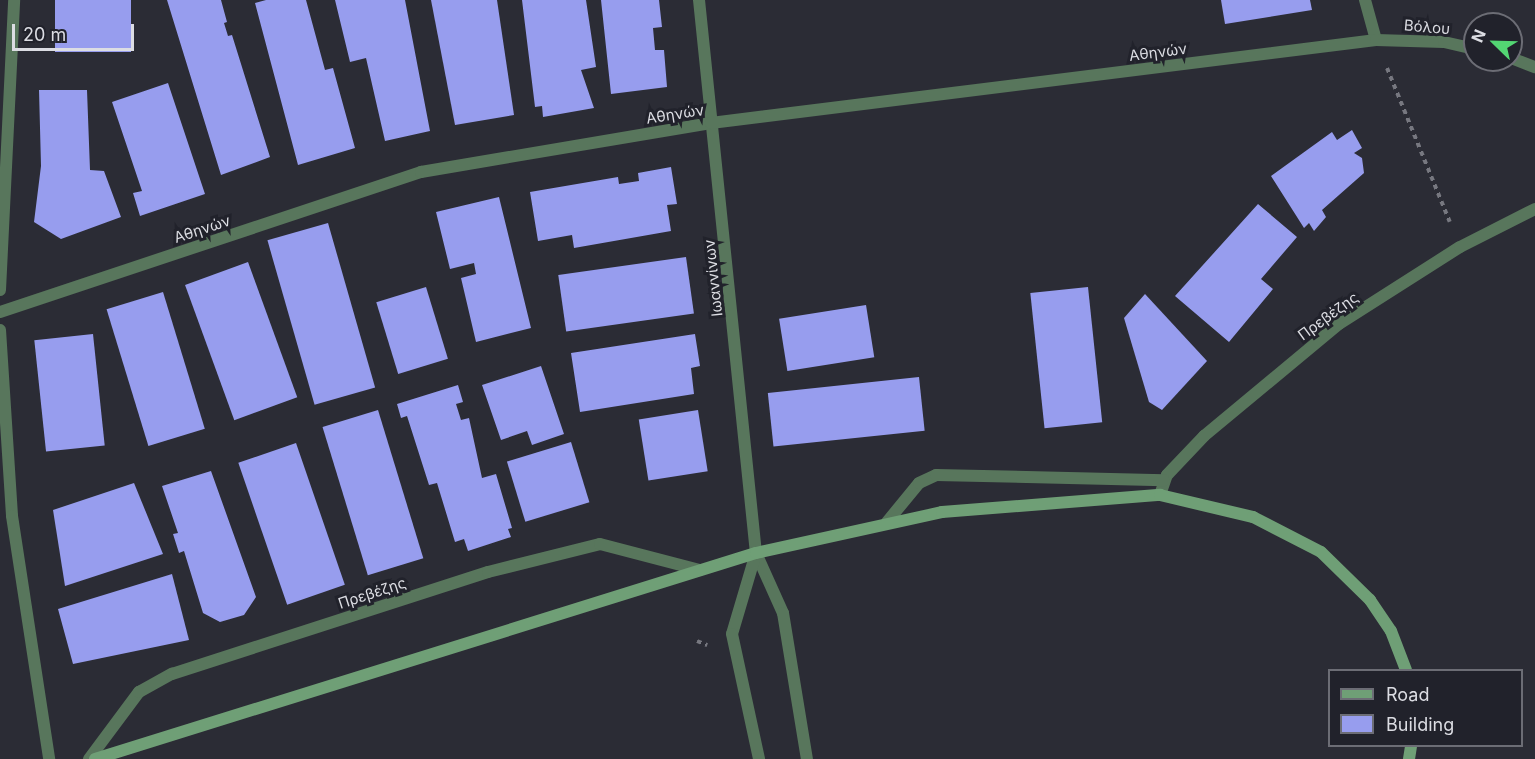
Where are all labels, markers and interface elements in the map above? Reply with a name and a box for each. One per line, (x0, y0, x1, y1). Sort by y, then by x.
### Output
scale bar (15, 12, 136, 50)
north arrow (1463, 12, 1523, 72)
street label: Βόλου (1403, 16, 1451, 38)
text: 20 m (23, 24, 66, 45)
text: N (1467, 26, 1490, 45)
street label: Αθηνών (1128, 40, 1188, 64)
street label: Αθηνών (645, 101, 705, 127)
street label: Αθηνών (172, 211, 232, 247)
street label: Ιωαννίνων (700, 239, 726, 317)
street label: Πρεβέζης (1294, 288, 1362, 344)
street label: Πρεβέζης (336, 574, 408, 612)
legend (1328, 669, 1523, 747)
text: Road (1386, 684, 1429, 705)
text: Building (1386, 714, 1454, 735)

